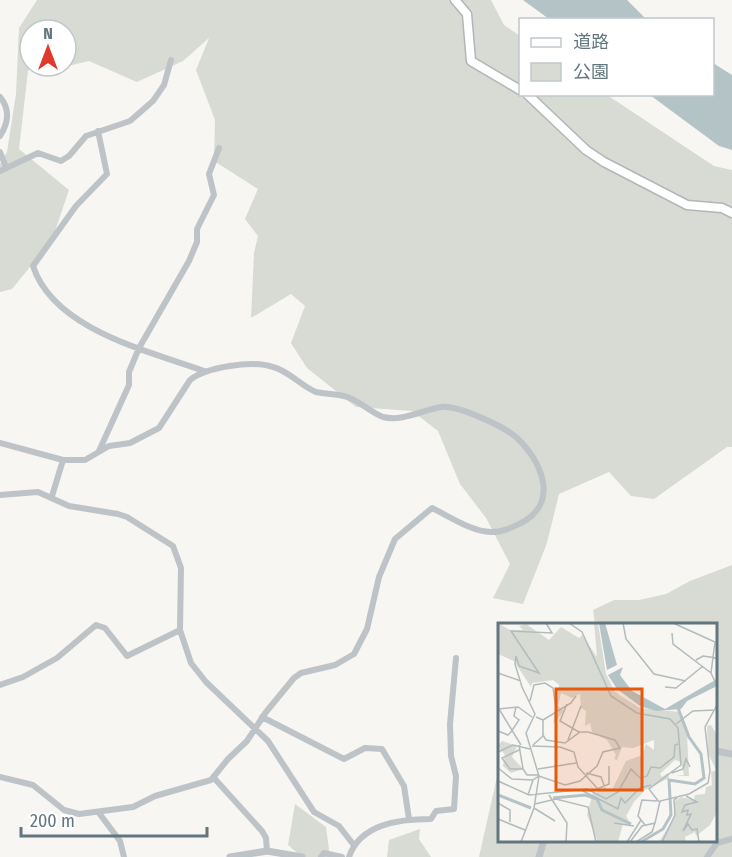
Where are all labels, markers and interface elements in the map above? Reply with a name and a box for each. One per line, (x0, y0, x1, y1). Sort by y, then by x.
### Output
north arrow (18, 18, 78, 78)
legend (519, 18, 714, 96)
text: N (43, 24, 53, 43)
text: 道路 (573, 31, 609, 53)
text: 公園 (573, 61, 609, 83)
inset map (498, 623, 717, 842)
scale bar (21, 800, 207, 838)
text: 200 m (30, 810, 75, 832)

